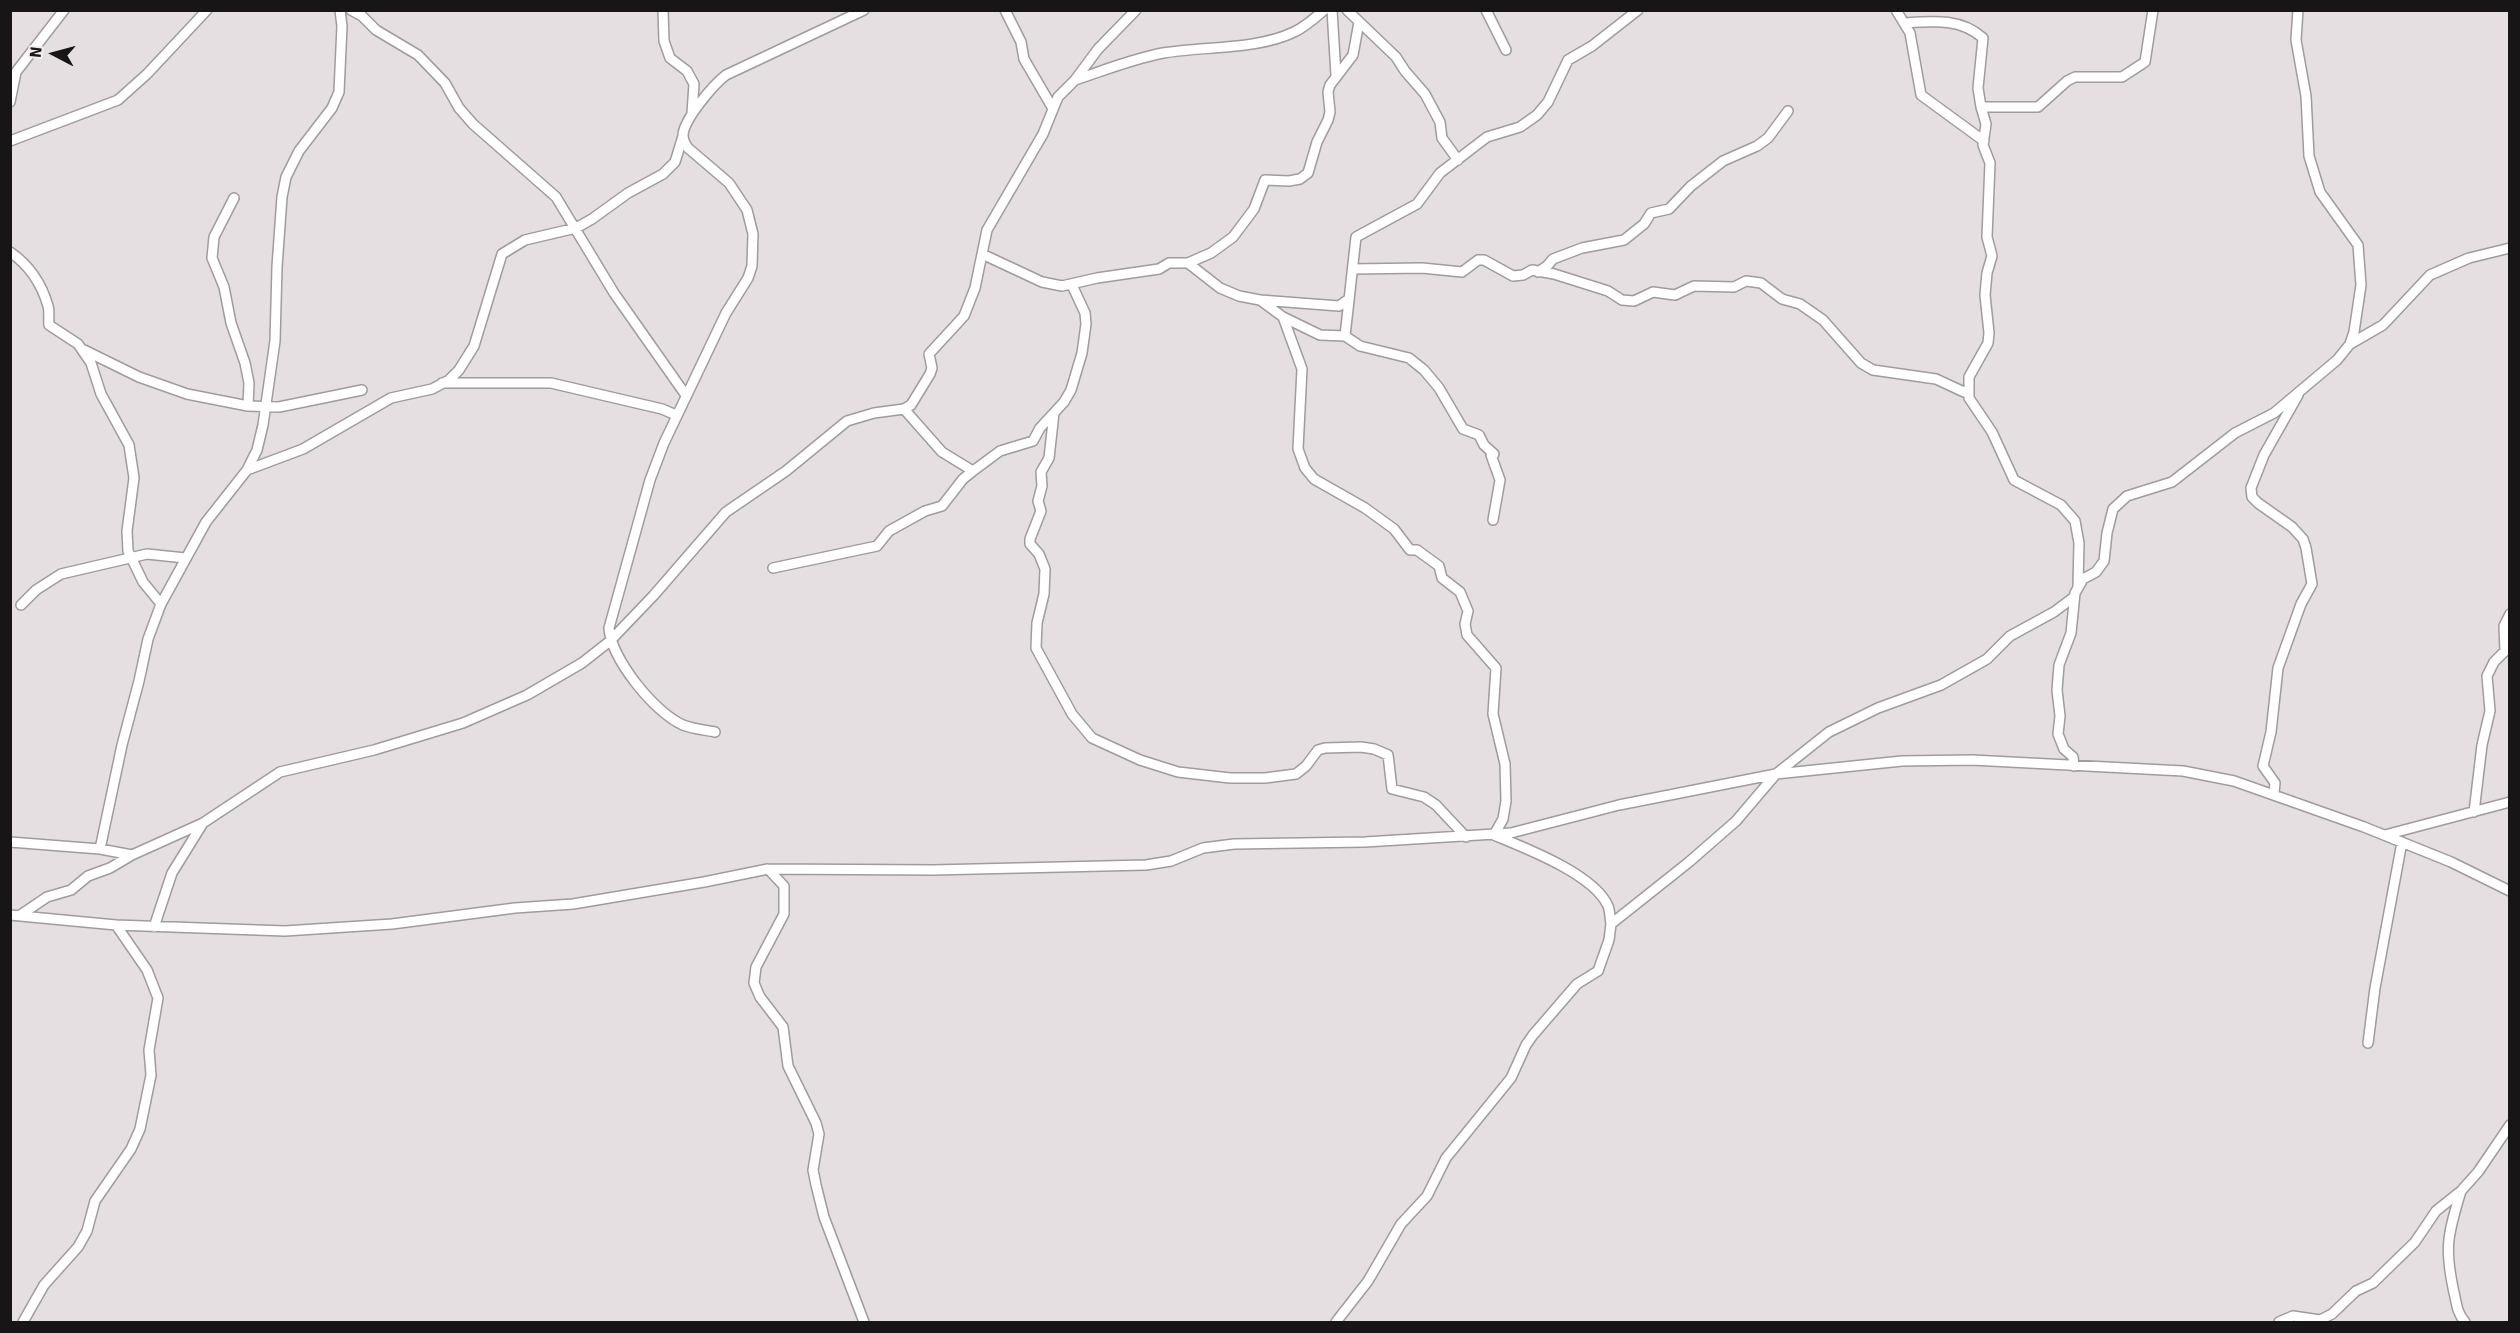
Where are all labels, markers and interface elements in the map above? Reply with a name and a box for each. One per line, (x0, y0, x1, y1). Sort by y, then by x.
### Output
north arrow (24, 24, 84, 84)
text: N (26, 46, 47, 59)

